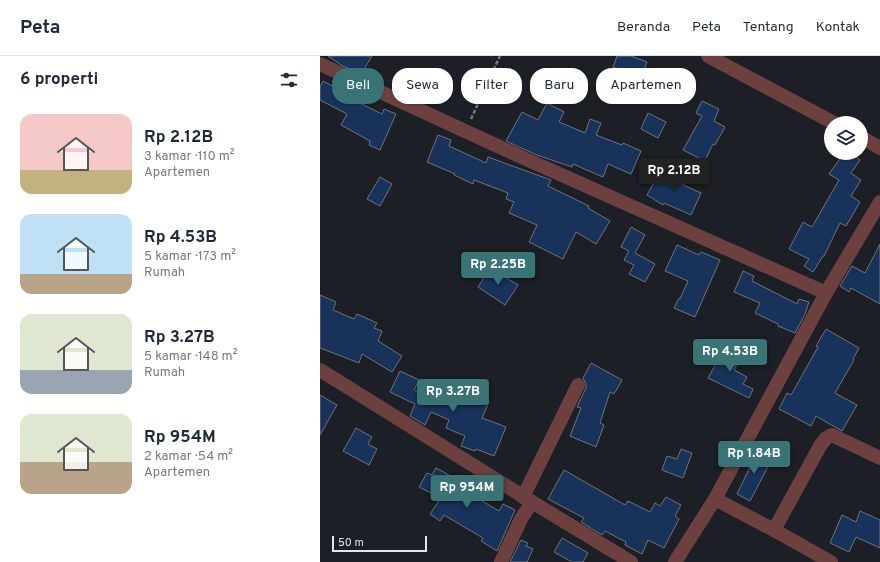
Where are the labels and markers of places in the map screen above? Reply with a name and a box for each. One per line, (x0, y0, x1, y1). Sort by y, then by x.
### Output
pin: Rp 2.12B (633, 158, 715, 192)
pin: Rp 2.25B (457, 252, 539, 286)
pin: Rp 4.53B (689, 339, 771, 373)
pin: Rp 3.27B (412, 379, 494, 413)
pin: Rp 1.84B (713, 441, 795, 475)
pin: Rp 954M (430, 475, 504, 509)

